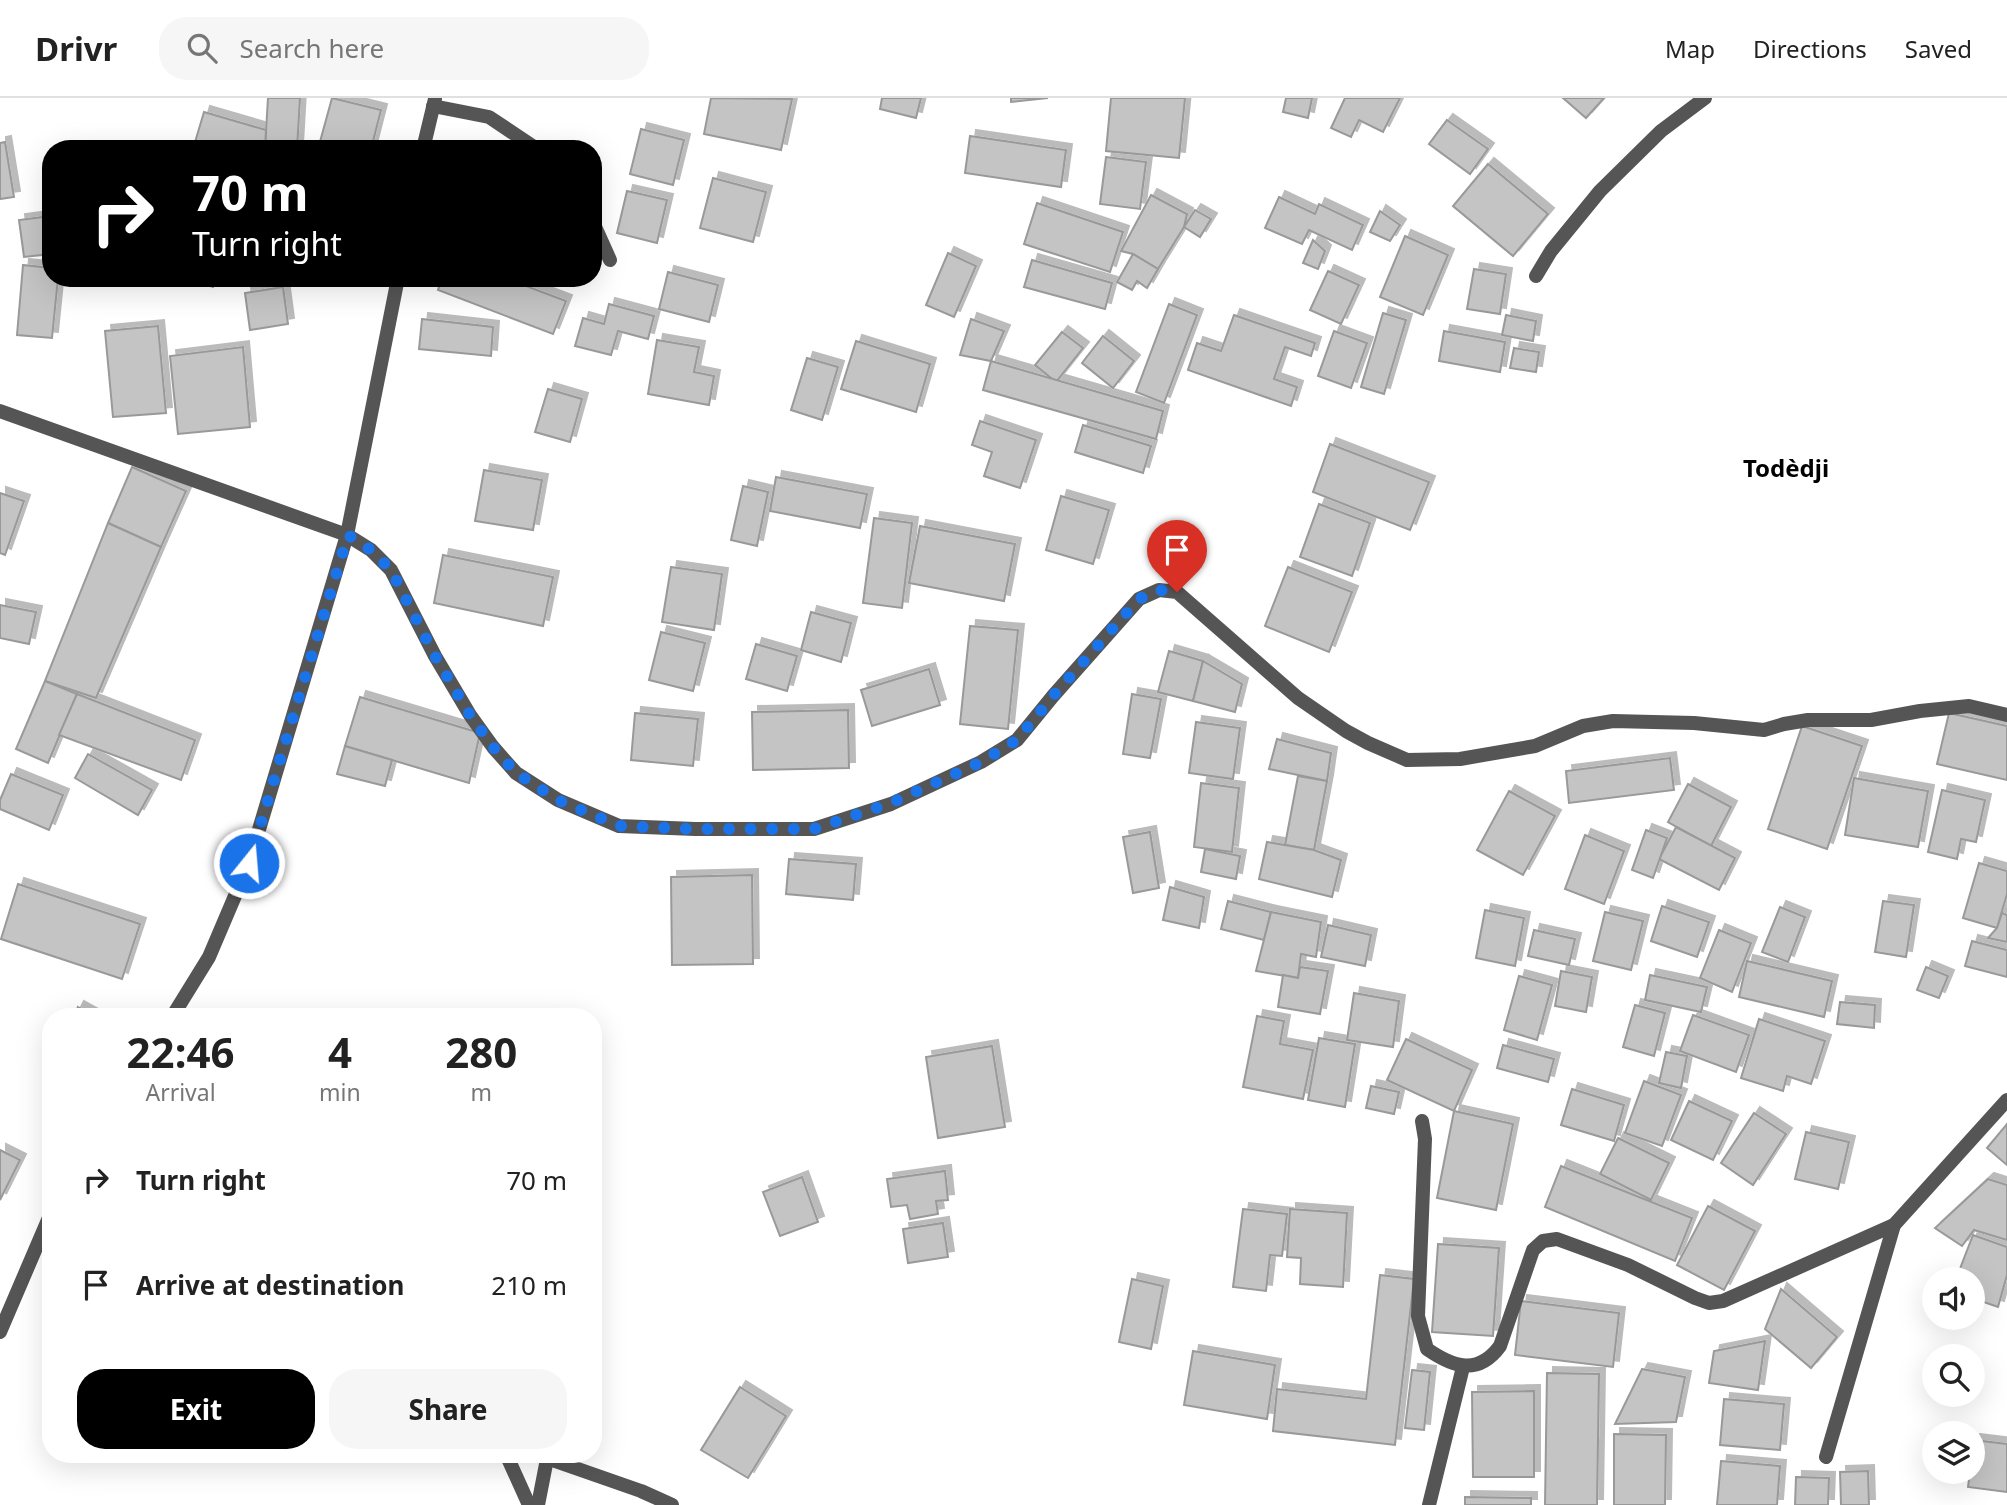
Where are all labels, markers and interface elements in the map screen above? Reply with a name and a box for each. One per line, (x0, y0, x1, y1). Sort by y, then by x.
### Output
search box (159, 17, 649, 80)
text: Drivr (35, 26, 117, 71)
icon: search (183, 29, 221, 67)
text: Search here (239, 30, 384, 66)
text: Map (1665, 32, 1715, 65)
text: Directions (1753, 32, 1867, 65)
text: Saved (1905, 32, 1972, 65)
text: 70 m (192, 159, 309, 225)
icon: right (77, 168, 168, 259)
text: Turn right (192, 222, 342, 265)
district label: Todèdji (1743, 451, 1829, 484)
pin (1147, 520, 1207, 592)
icon: arrive (1158, 531, 1196, 569)
position arrow (212, 826, 286, 900)
text: 22:46 (127, 1023, 234, 1080)
text: 4 (328, 1023, 352, 1080)
text: 280 (445, 1023, 517, 1080)
text: Arrival (145, 1076, 216, 1108)
text: min (319, 1076, 361, 1108)
text: m (471, 1076, 492, 1108)
icon: right (77, 1161, 115, 1199)
text: Turn right (136, 1162, 266, 1198)
text: 70 m (506, 1162, 567, 1198)
icon: arrive (77, 1266, 115, 1304)
text: Arrive at destination (136, 1267, 405, 1303)
text: 210 m (491, 1267, 567, 1303)
map controls (1922, 1267, 1985, 1484)
button: sound (1922, 1267, 1985, 1330)
button: search (1922, 1344, 1985, 1407)
button: Exit (77, 1369, 315, 1449)
button: Share (329, 1369, 567, 1449)
button: layers (1922, 1421, 1985, 1484)

